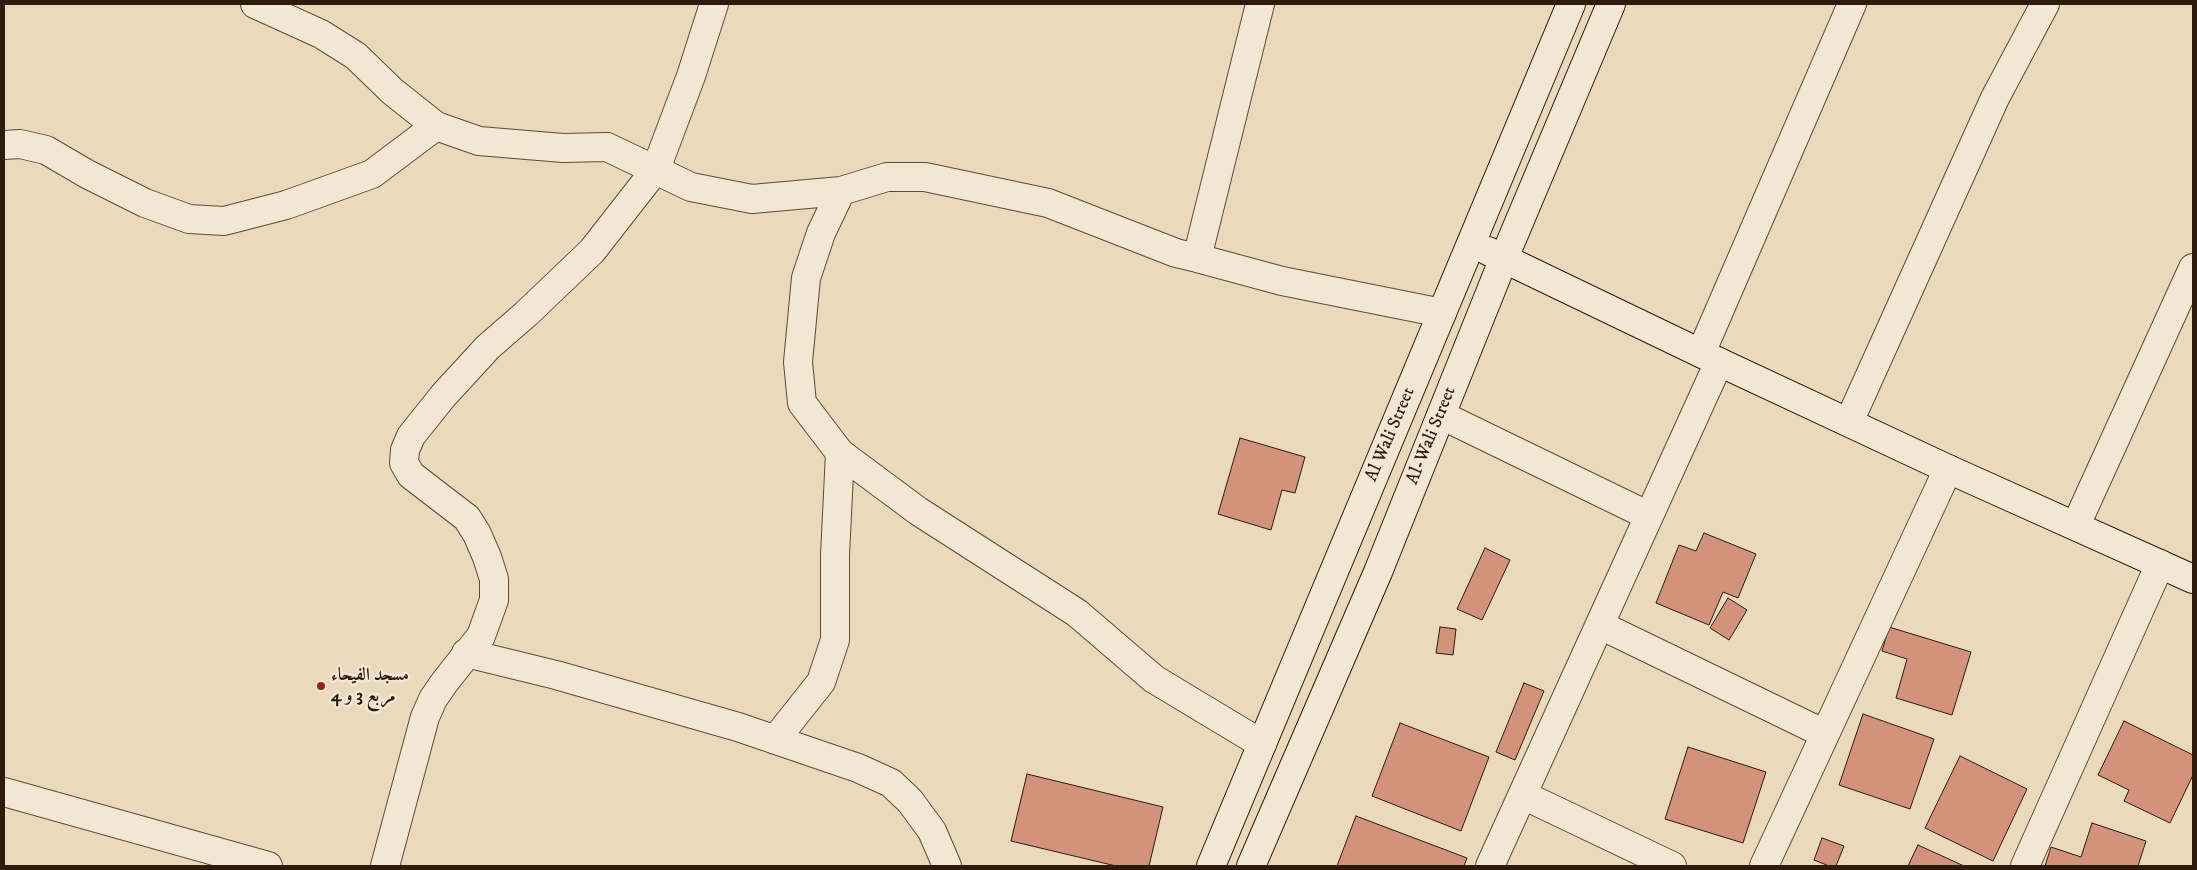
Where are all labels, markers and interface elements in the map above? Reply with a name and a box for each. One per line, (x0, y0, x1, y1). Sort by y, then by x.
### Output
street label: Al-Wali Street (1403, 384, 1461, 488)
street label: Al Wali Street (1361, 385, 1421, 485)
place label: مسجد الفيحاء مربع 3 و 4 (331, 665, 409, 708)
marker: مسجد الفيحاء مربع 3 و 4 (315, 680, 327, 692)

